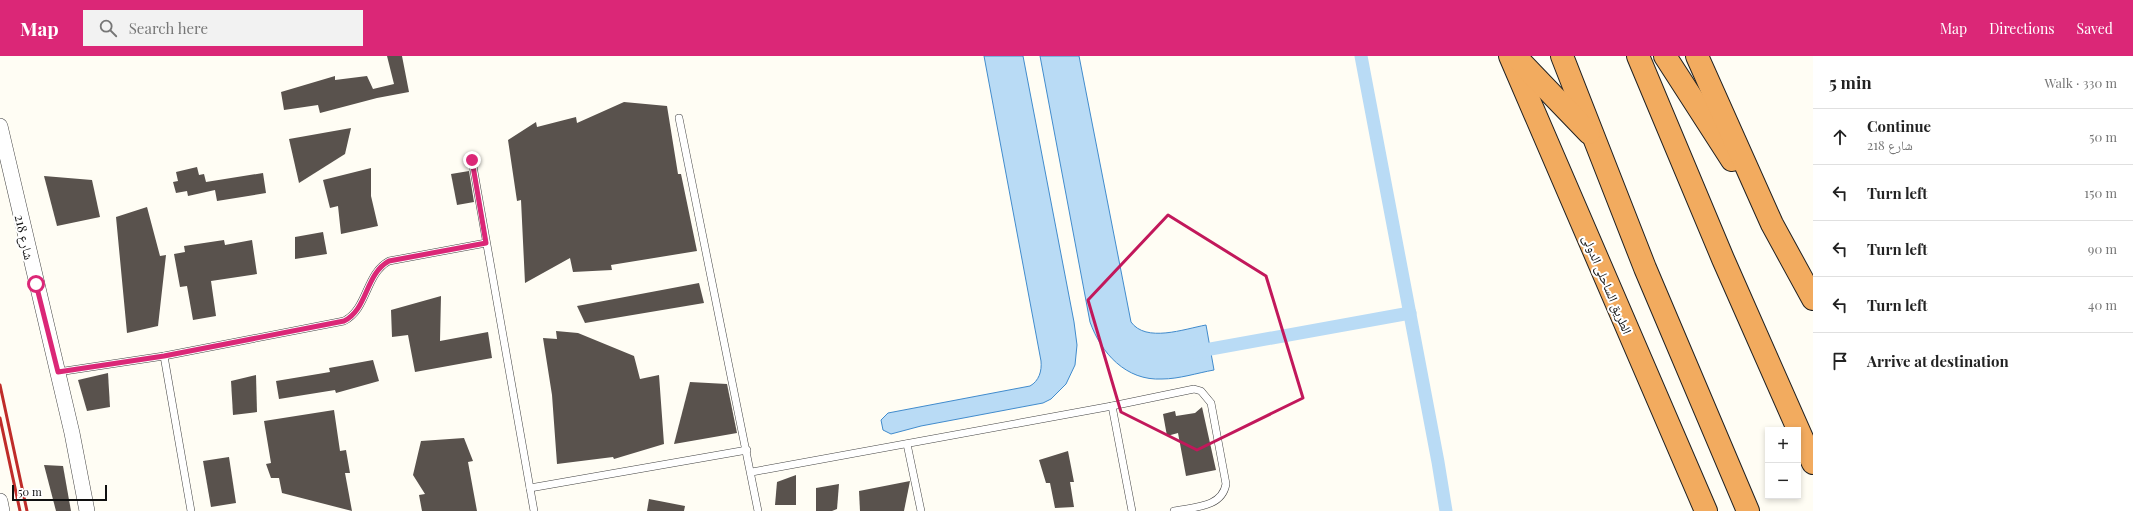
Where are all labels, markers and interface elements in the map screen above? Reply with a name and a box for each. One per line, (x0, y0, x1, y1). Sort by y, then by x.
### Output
search box (83, 10, 363, 46)
text: Map (20, 15, 59, 41)
icon: search (97, 17, 119, 39)
text: Search here (129, 18, 208, 38)
text: Map (1940, 19, 1967, 38)
text: Directions (1989, 19, 2055, 38)
text: Saved (2077, 19, 2113, 38)
text: 5 min (1829, 71, 1872, 93)
text: Walk · 330 m (2044, 74, 2117, 91)
text: Continue (1867, 116, 1931, 136)
icon: ahead (1829, 126, 1851, 148)
text: 50 m (2089, 128, 2117, 145)
text: شارع 218 (1867, 136, 1913, 153)
route end (463, 151, 481, 169)
icon: left (1829, 182, 1851, 204)
text: Turn left (1867, 183, 1928, 203)
text: 150 m (2084, 184, 2117, 201)
street label: شارع 218 (10, 213, 38, 262)
street label: الطريق الساحلى الدولى (1578, 232, 1637, 337)
icon: left (1829, 238, 1851, 260)
text: Turn left (1867, 239, 1928, 259)
text: 90 m (2088, 240, 2117, 257)
route start (27, 275, 45, 293)
icon: left (1829, 294, 1851, 316)
text: Turn left (1867, 295, 1928, 315)
text: 40 m (2088, 296, 2117, 313)
icon: arrive (1829, 350, 1851, 372)
text: Arrive at destination (1867, 351, 2009, 371)
map controls (1765, 427, 1801, 499)
button: + (1765, 427, 1801, 463)
button: − (1765, 463, 1801, 499)
scale bar (12, 483, 107, 502)
text: 50 m (18, 484, 42, 499)

